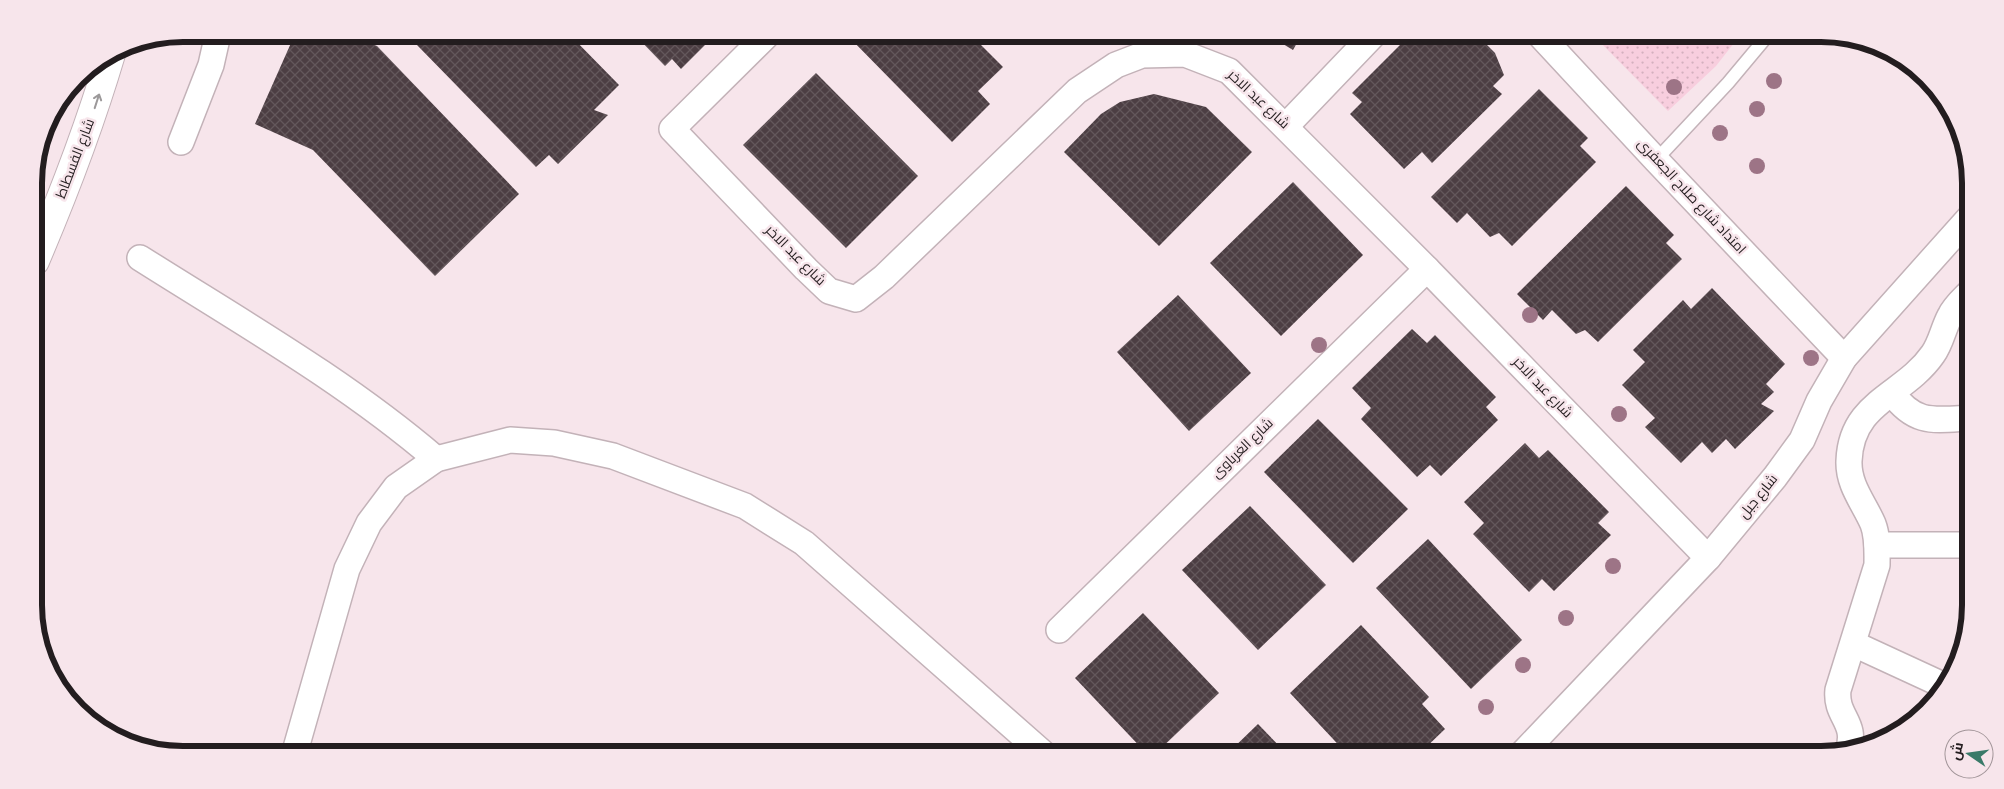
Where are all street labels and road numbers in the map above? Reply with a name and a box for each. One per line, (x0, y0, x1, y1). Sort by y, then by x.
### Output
street label: شارع عبد الاخر (1223, 66, 1292, 133)
street label: شارع الفسطاط (53, 117, 99, 201)
street label: امتداد شارع صلاح الجعفرى (1633, 136, 1749, 258)
street label: شارع عبد الاخر (761, 222, 829, 290)
street label: شارع عبد الاخر (1508, 353, 1575, 422)
street label: شارع الغرباوى (1209, 415, 1277, 483)
street label: شارع جبل (1736, 471, 1782, 523)

